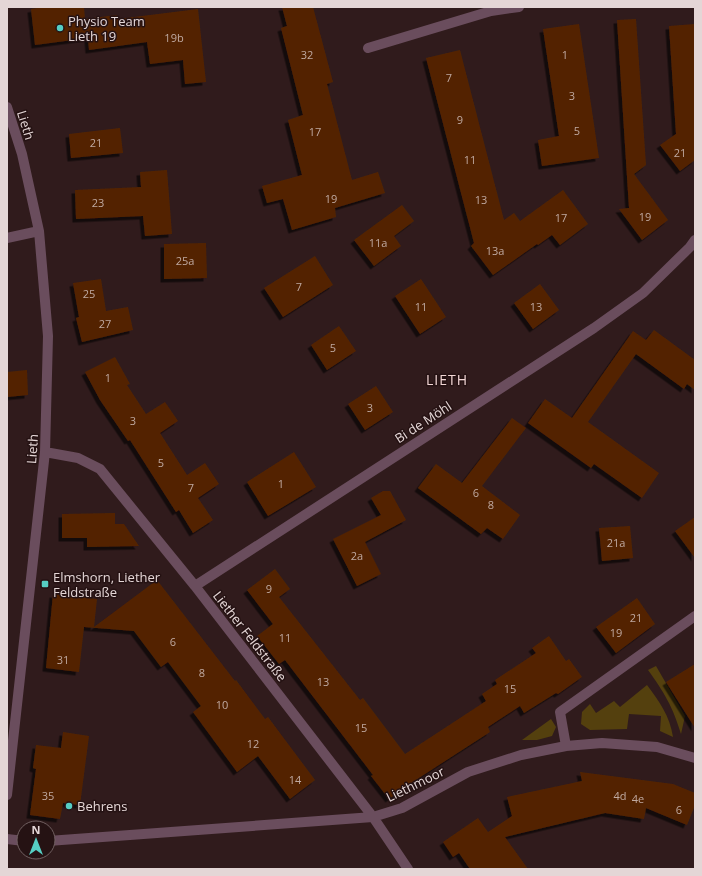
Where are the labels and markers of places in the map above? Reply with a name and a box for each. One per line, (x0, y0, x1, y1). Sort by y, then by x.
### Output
place label: Physio Team Lieth 19 (68, 12, 145, 45)
marker: Physio Team Lieth 19 (55, 23, 65, 33)
place label: Elmshorn, Liether Feldstraße (53, 568, 161, 601)
marker: Elmshorn, Liether Feldstraße (40, 579, 50, 589)
place label: Behrens (77, 797, 127, 815)
marker: Behrens (64, 801, 74, 811)

